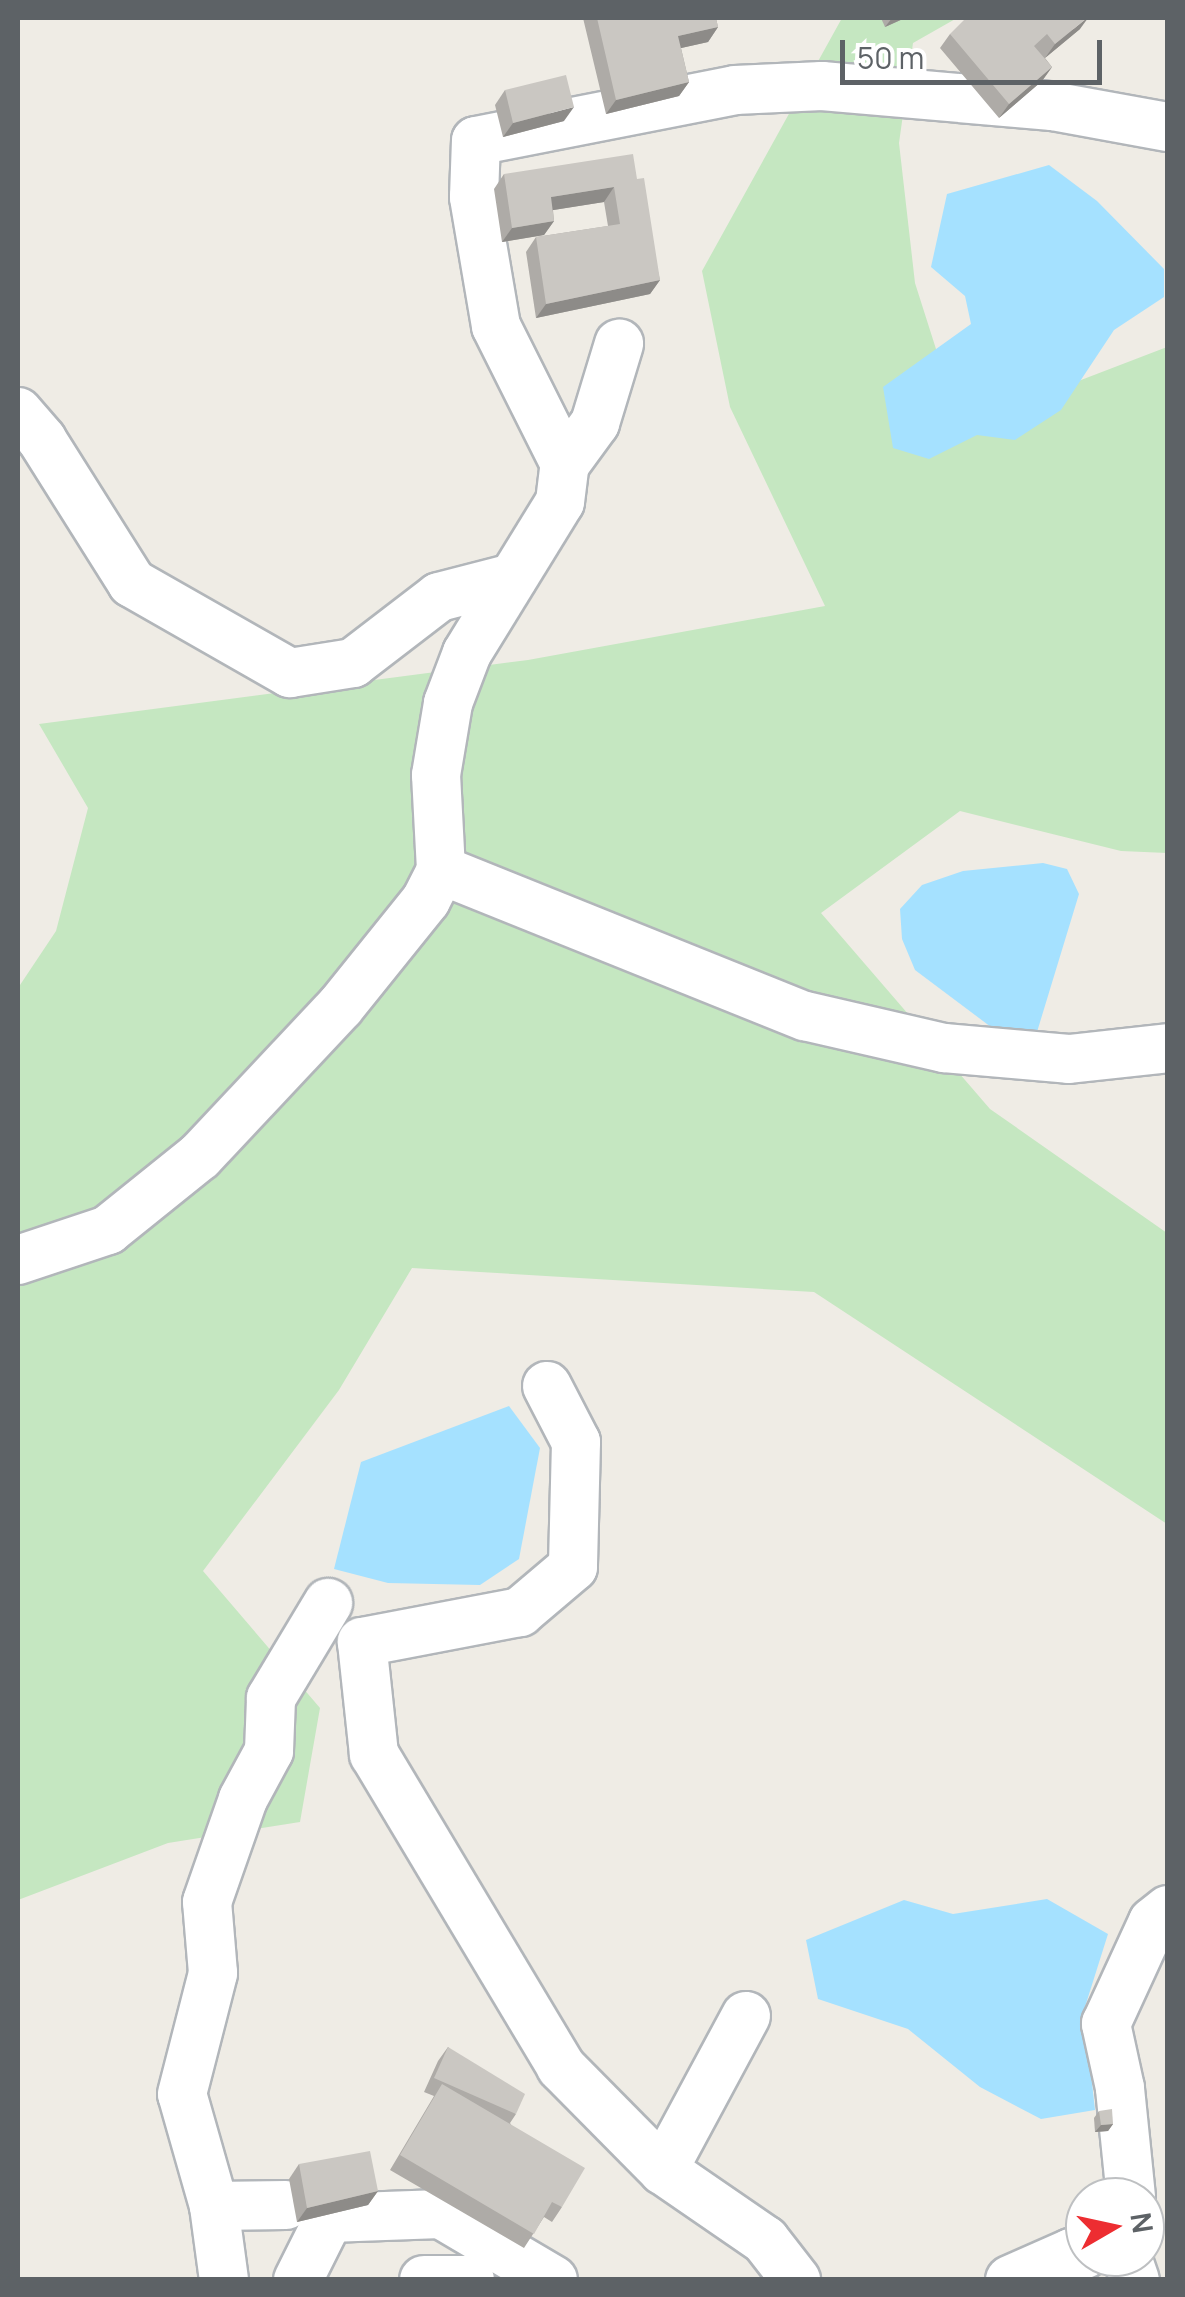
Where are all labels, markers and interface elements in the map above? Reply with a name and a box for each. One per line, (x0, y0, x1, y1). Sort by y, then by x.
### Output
scale bar (845, 20, 1108, 82)
text: 50 m (857, 37, 924, 78)
north arrow (1065, 2177, 1165, 2277)
text: N (1122, 2210, 1163, 2236)

